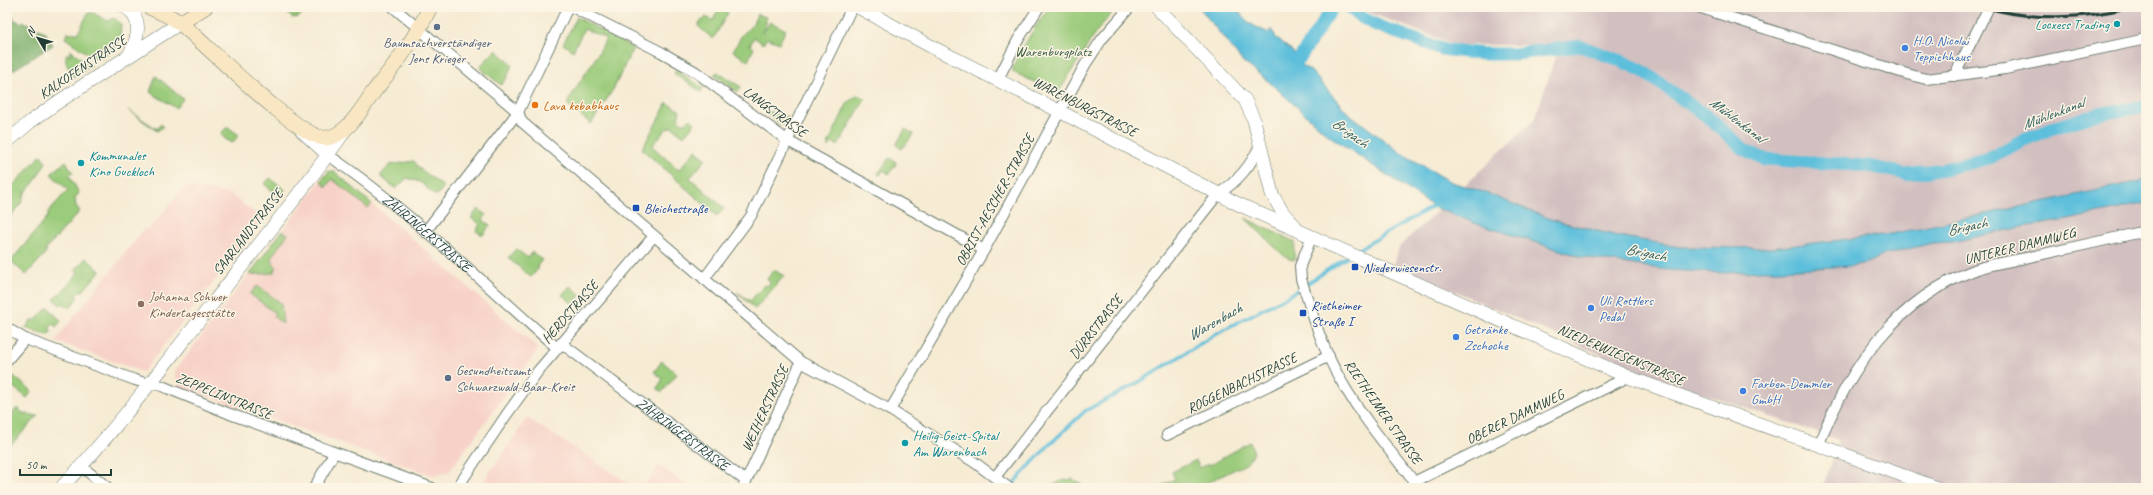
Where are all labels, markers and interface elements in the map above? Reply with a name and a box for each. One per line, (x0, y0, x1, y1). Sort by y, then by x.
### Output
place label: Locxess Trading (2035, 16, 2110, 33)
north arrow (18, 18, 58, 58)
marker: Locxess Trading (2112, 19, 2122, 29)
marker: Baumsachverständiger Jens Krieger (432, 22, 442, 32)
text: N (23, 23, 39, 39)
street label: KALKOFENSTRASSE (36, 30, 132, 103)
place label: H.O. Nicolai Teppichhaus (1913, 32, 1971, 65)
place label: Baumsachverständiger Jens Krieger (383, 34, 493, 67)
park label: Warenburgplatz (1015, 43, 1093, 60)
marker: H.O. Nicolai Teppichhaus (1900, 43, 1910, 53)
street label: WARENBURGSTRASSE (1030, 73, 1142, 142)
street label: LANGSTRASSE (740, 83, 812, 142)
water label: Mühlenkanal (2020, 92, 2092, 134)
water label: Mühlenkanal (1706, 93, 1773, 150)
place label: Lava kebabhaus (543, 97, 620, 114)
marker: Lava kebabhaus (530, 100, 540, 110)
water label: Brigach (1328, 114, 1373, 153)
street label: OBRIST-AESCHER-STRASSE (952, 129, 1039, 269)
place label: Kommunales Kino Guckloch (89, 147, 155, 180)
marker: Kommunales Kino Guckloch (76, 158, 86, 168)
street label: SAARLANDSTRASSE (209, 184, 288, 278)
street label: ZÄHRINGERSTRASSE (379, 190, 476, 276)
place label: Bleichestraße (644, 200, 709, 217)
marker: Bleichestraße (631, 203, 641, 213)
water label: Brigach (1945, 213, 1990, 240)
street label: UNTERER DAMMWEG (1963, 224, 2079, 268)
water label: Brigach (1625, 240, 1668, 266)
place label: Niederwiesenstr. (1363, 259, 1441, 276)
marker: Niederwiesenstr. (1350, 262, 1360, 272)
street label: HERDSTRASSE (538, 275, 603, 347)
place label: Johanna Schwer Kindertagesstätte (148, 288, 236, 321)
street label: DÜRRSTRASSE (1066, 290, 1128, 363)
place label: Uli Rottlers Pedal (1599, 292, 1654, 325)
place label: Rietheimer Straße I (1311, 297, 1363, 330)
water label: Warenbach (1185, 298, 1246, 345)
marker: Johanna Schwer Kindertagesstätte (136, 299, 146, 309)
marker: Uli Rottlers Pedal (1586, 303, 1596, 313)
marker: Rietheimer Straße I (1298, 308, 1308, 318)
place label: Getränke Zschoche (1464, 321, 1509, 354)
street label: NIEDERWIESENSTRASSE (1555, 321, 1689, 390)
marker: Getränke Zschoche (1451, 332, 1461, 342)
street label: ROGGENBACHSTRASSE (1184, 348, 1302, 417)
street label: RIETHEIMER STRASSE (1341, 357, 1426, 469)
street label: WEIHERSTRASSE (738, 360, 793, 454)
place label: Gesundheitsamt Schwarzwald-Baar-Kreis (456, 362, 576, 395)
street label: ZEPPELINSTRASSE (173, 369, 277, 424)
marker: Gesundheitsamt Schwarzwald-Baar-Kreis (443, 373, 453, 383)
place label: Farben-Demmler GmbH (1751, 375, 1833, 408)
street label: OBERER DAMMWEG (1464, 385, 1568, 448)
marker: Farben-Demmler GmbH (1738, 386, 1748, 396)
street label: ZÄHRINGERSTRASSE (633, 394, 734, 475)
place label: Heilig-Geist-Spital Am Warenbach (913, 427, 1000, 460)
marker: Heilig-Geist-Spital Am Warenbach (900, 438, 910, 448)
scale bar (20, 451, 111, 477)
text: 50 m (26, 457, 48, 473)

